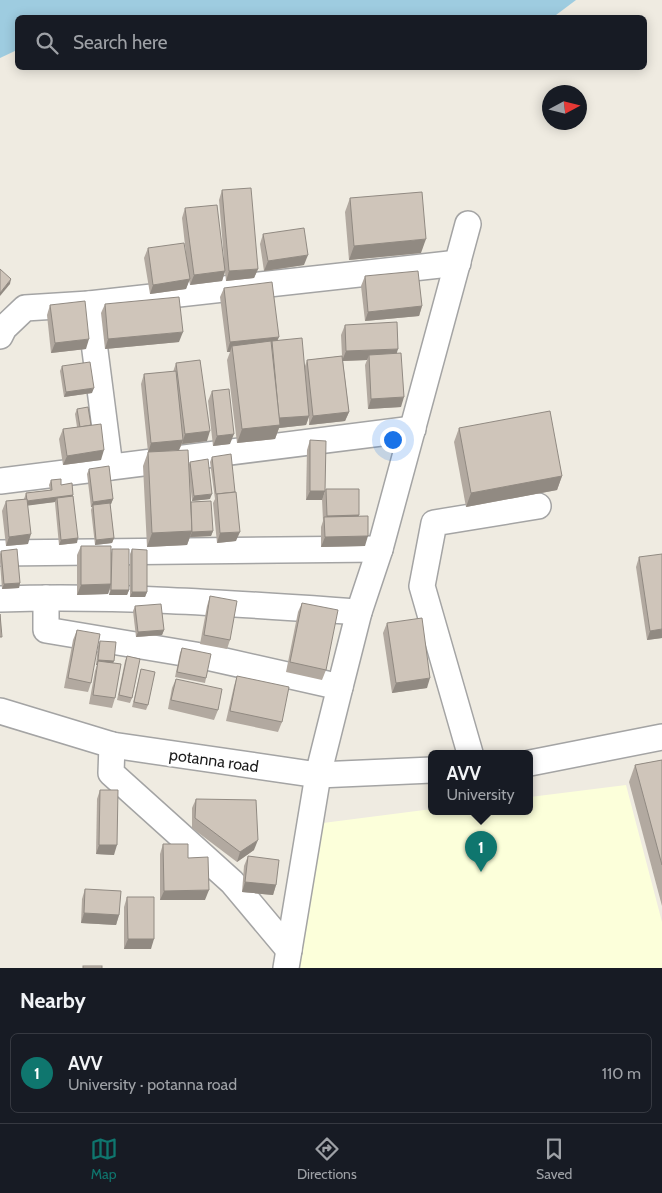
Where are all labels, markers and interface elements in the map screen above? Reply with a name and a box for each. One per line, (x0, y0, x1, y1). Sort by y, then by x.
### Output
search box (15, 15, 647, 70)
icon: search (33, 29, 61, 57)
text: Search here (73, 31, 167, 54)
north arrow (542, 85, 587, 130)
your location (380, 427, 406, 453)
street label: potanna road (168, 745, 260, 776)
popup (428, 750, 533, 815)
text: AVV (446, 762, 481, 785)
text: University (446, 785, 515, 804)
pin: 1 (465, 831, 497, 872)
text: Nearby (20, 988, 86, 1013)
text: AVV (68, 1052, 103, 1075)
text: 1 (34, 1064, 40, 1083)
text: 110 m (602, 1064, 641, 1083)
text: University · potanna road (68, 1075, 237, 1094)
tab: Map (90, 1135, 118, 1183)
tab: Directions (297, 1135, 357, 1183)
tab: Saved (536, 1135, 572, 1183)

